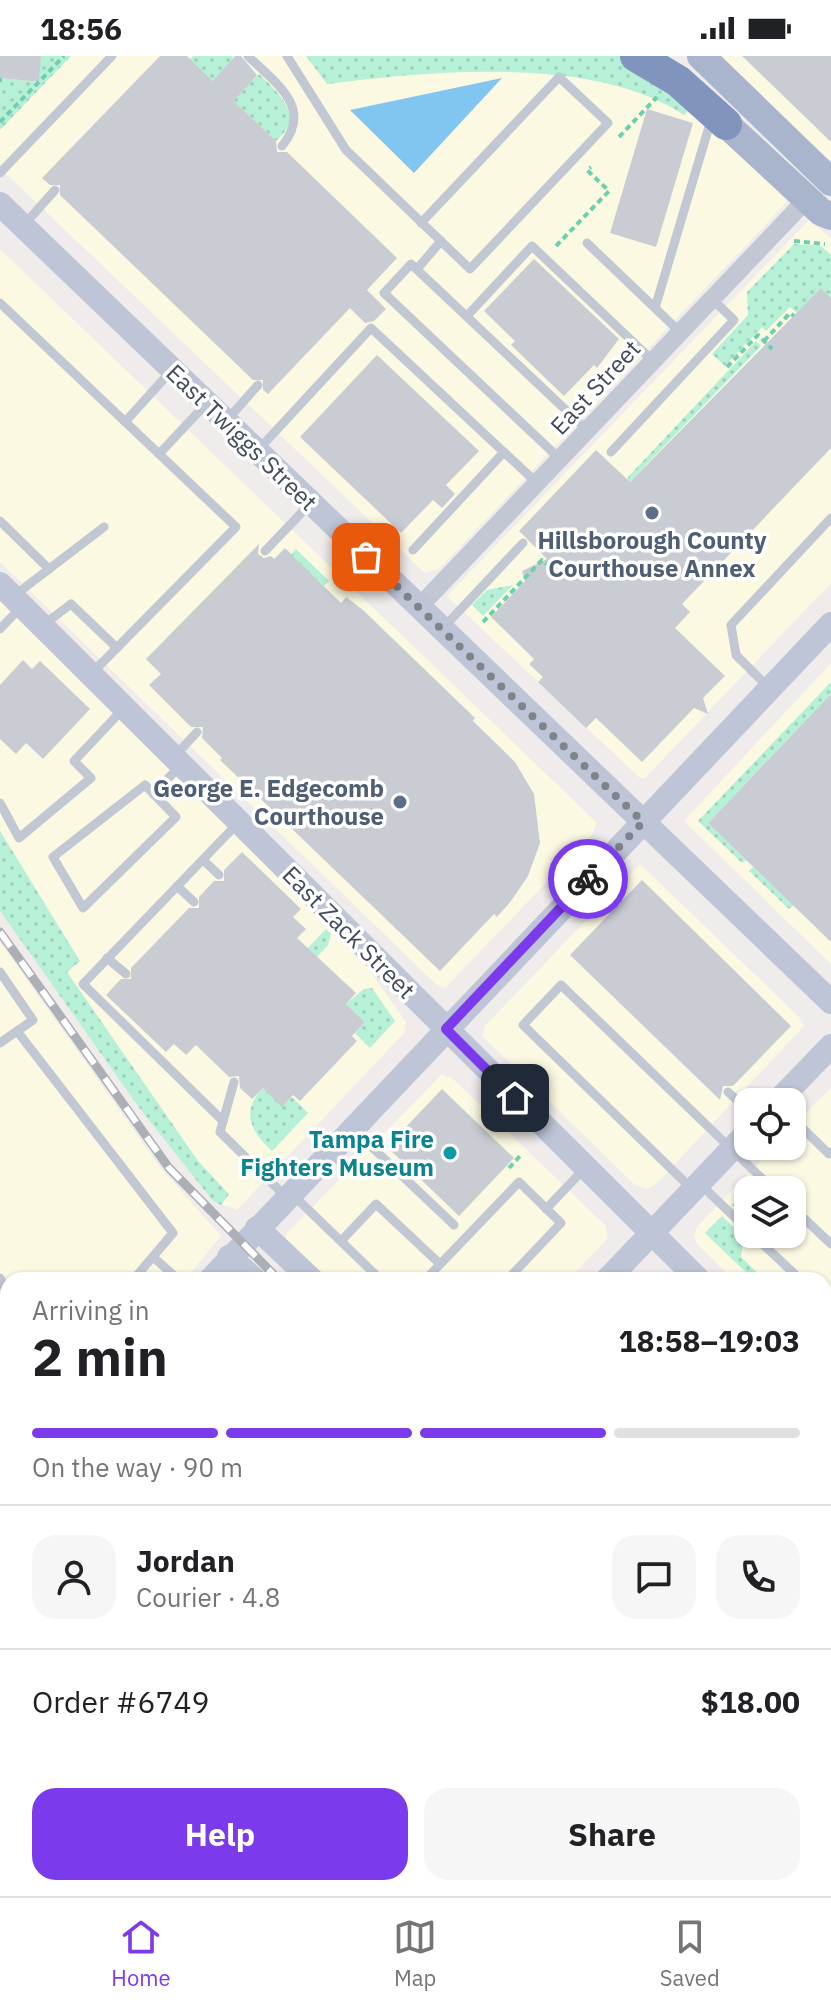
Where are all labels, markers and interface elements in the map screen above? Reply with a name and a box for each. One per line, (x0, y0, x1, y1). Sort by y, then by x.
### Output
text: 18:56 (40, 9, 122, 48)
street label: East Street (543, 333, 647, 441)
street label: East Twiggs Street (160, 357, 324, 517)
marker: Hillsborough County Courthouse Annex (643, 504, 661, 522)
pin (332, 523, 400, 591)
place label: Hillsborough County Courthouse Annex (537, 524, 767, 584)
icon: bag (344, 535, 388, 579)
place label: George E. Edgecomb Courthouse (153, 772, 384, 832)
marker: George E. Edgecomb Courthouse (391, 793, 409, 811)
courier (548, 839, 628, 919)
icon: bike (566, 857, 610, 901)
street label: East Zack Street (276, 859, 422, 1005)
pin (481, 1064, 549, 1132)
icon: home (493, 1076, 537, 1120)
map controls (734, 1088, 806, 1248)
button: locate (734, 1088, 806, 1160)
place label: Tampa Fire Fighters Museum (240, 1123, 434, 1183)
marker: Tampa Fire Fighters Museum (441, 1144, 459, 1162)
button: layers (734, 1176, 806, 1248)
text: Arriving in (32, 1293, 149, 1327)
text: 18:58–19:03 (619, 1321, 800, 1360)
text: 2 min (32, 1323, 168, 1390)
text: On the way · 90 m (32, 1450, 243, 1484)
button: person (32, 1535, 116, 1619)
button: chat (612, 1535, 696, 1619)
button: phone (716, 1535, 800, 1619)
text: Jordan (136, 1541, 235, 1580)
text: Courier · 4.8 (136, 1580, 280, 1614)
text: Order #6749 (32, 1682, 209, 1721)
text: $18.00 (701, 1682, 800, 1721)
button: Help (32, 1788, 408, 1880)
button: Share (424, 1788, 800, 1880)
tab: Home (111, 1915, 171, 1992)
tab: Map (393, 1915, 437, 1992)
tab: Saved (660, 1915, 720, 1992)

